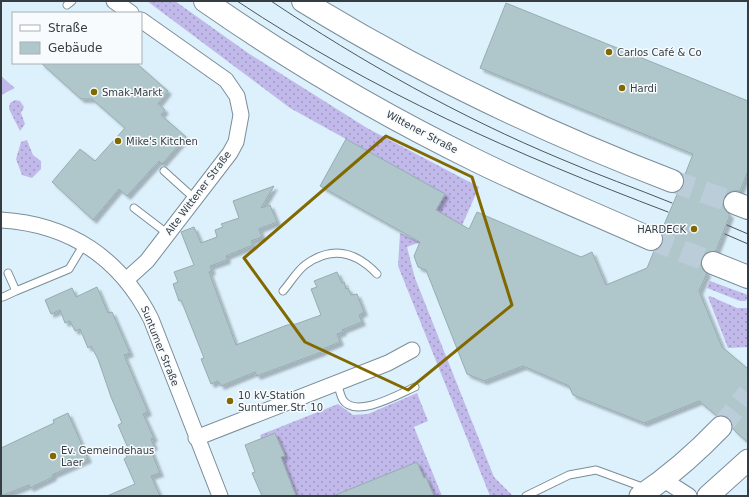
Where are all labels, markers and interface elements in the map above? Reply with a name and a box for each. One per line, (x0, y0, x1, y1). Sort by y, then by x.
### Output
legend (12, 12, 142, 64)
text: Straße (48, 21, 88, 35)
text: Gebäude (48, 41, 102, 55)
marker: Carlos Café & Co (604, 47, 614, 57)
place label: Carlos Café & Co (617, 47, 702, 58)
marker: Hardi (617, 83, 627, 93)
place label: Hardi (630, 83, 657, 94)
marker: Smak-Markt (89, 87, 99, 97)
place label: Smak-Markt (102, 87, 162, 98)
street label: Wittener Straße (384, 109, 460, 155)
marker: Mike's Kitchen (113, 136, 123, 146)
place label: Mike's Kitchen (126, 136, 198, 147)
street label: Alte Wittener Straße (163, 149, 233, 237)
place label: HARDECK (637, 224, 686, 235)
marker: HARDECK (689, 224, 699, 234)
street label: Suntumer Straße (139, 304, 181, 388)
place label: 10 kV-Station Suntumer Str. 10 (238, 390, 323, 413)
marker: 10 kV-Station Suntumer Str. 10 (225, 396, 235, 406)
place label: Ev. Gemeindehaus Laer (61, 445, 154, 468)
marker: Ev. Gemeindehaus Laer (48, 451, 58, 461)

